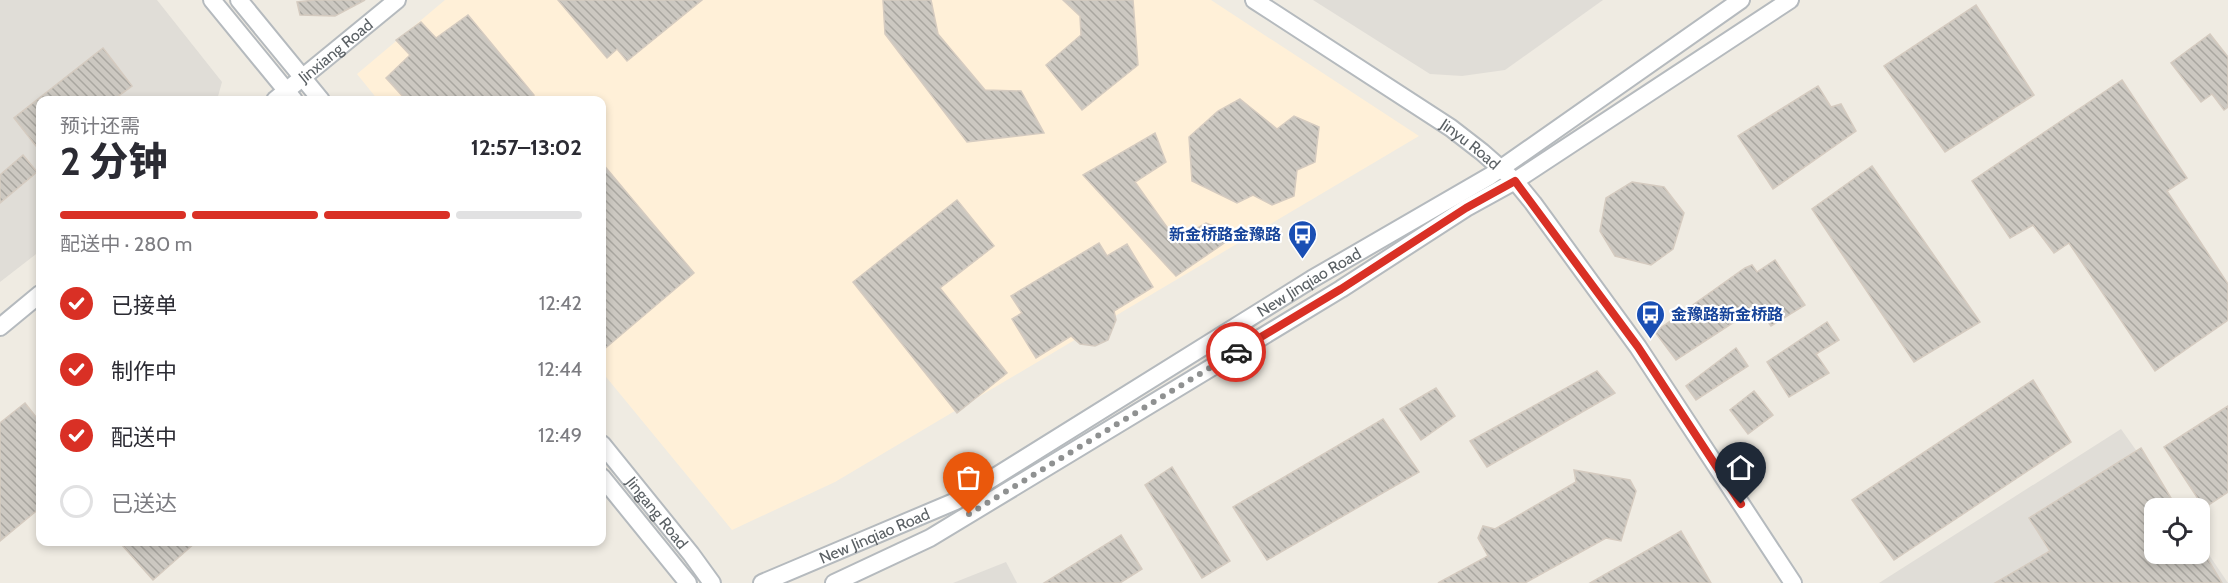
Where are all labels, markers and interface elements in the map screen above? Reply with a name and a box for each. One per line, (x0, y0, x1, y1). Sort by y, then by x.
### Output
street label: Jinxiang Road (294, 15, 377, 88)
text: 预计还需 (60, 114, 140, 138)
street label: Jinyu Road (1436, 114, 1504, 174)
text: 12:57–13:02 (471, 134, 582, 161)
text: 2 分钟 (60, 137, 167, 185)
bus stop icon: 新金桥路金豫路 (1286, 218, 1318, 260)
place label: 新金桥路金豫路 (1169, 225, 1281, 244)
text: 配送中 · 280 m (60, 232, 192, 256)
street label: New Jinqiao Road (1254, 244, 1364, 321)
icon: check (60, 287, 93, 320)
text: 12:42 (539, 291, 582, 315)
text: 已接单 (111, 292, 177, 319)
bus stop icon: 金豫路新金桥路 (1634, 298, 1666, 340)
place label: 金豫路新金桥路 (1671, 305, 1783, 324)
courier (1206, 322, 1266, 382)
icon: car (1220, 336, 1253, 369)
icon: check (60, 353, 93, 386)
text: 12:44 (538, 357, 582, 381)
text: 制作中 (111, 358, 177, 385)
icon: check (60, 419, 93, 452)
text: 12:49 (538, 423, 582, 447)
text: 配送中 (111, 424, 177, 451)
pin (1715, 442, 1766, 504)
icon: home (1724, 451, 1757, 484)
pin (943, 452, 994, 514)
icon: bag (952, 461, 985, 494)
street label: Jingang Road (622, 472, 692, 553)
text: 已送达 (111, 490, 177, 517)
map controls (2144, 498, 2210, 564)
button: locate (2144, 498, 2210, 564)
street label: New Jinqiao Road (817, 504, 933, 568)

